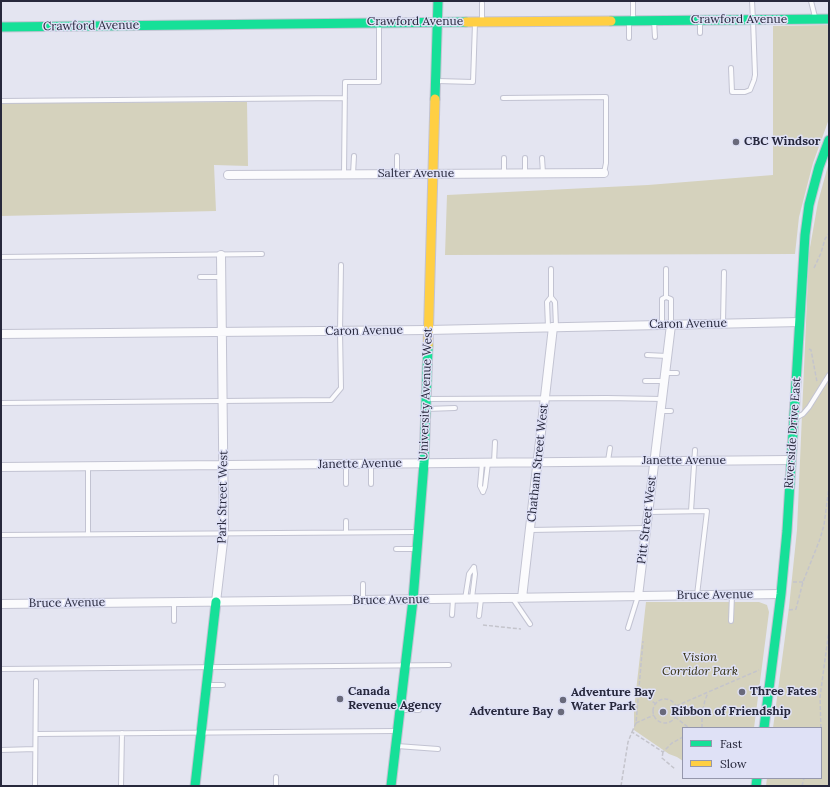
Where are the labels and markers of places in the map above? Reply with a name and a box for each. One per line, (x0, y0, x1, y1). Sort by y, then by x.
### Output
place label: CBC Windsor (744, 135, 821, 149)
marker: CBC Windsor (731, 137, 741, 147)
place label: Canada Revenue Agency (348, 685, 441, 713)
place label: Three Fates (750, 685, 817, 699)
place label: Adventure Bay Water Park (571, 686, 655, 714)
marker: Three Fates (737, 687, 747, 697)
marker: Canada Revenue Agency (335, 694, 345, 704)
marker: Adventure Bay Water Park (558, 695, 568, 705)
place label: Adventure Bay (469, 705, 553, 719)
place label: Ribbon of Friendship (671, 705, 791, 719)
marker: Adventure Bay (556, 707, 566, 717)
marker: Ribbon of Friendship (658, 707, 668, 717)

